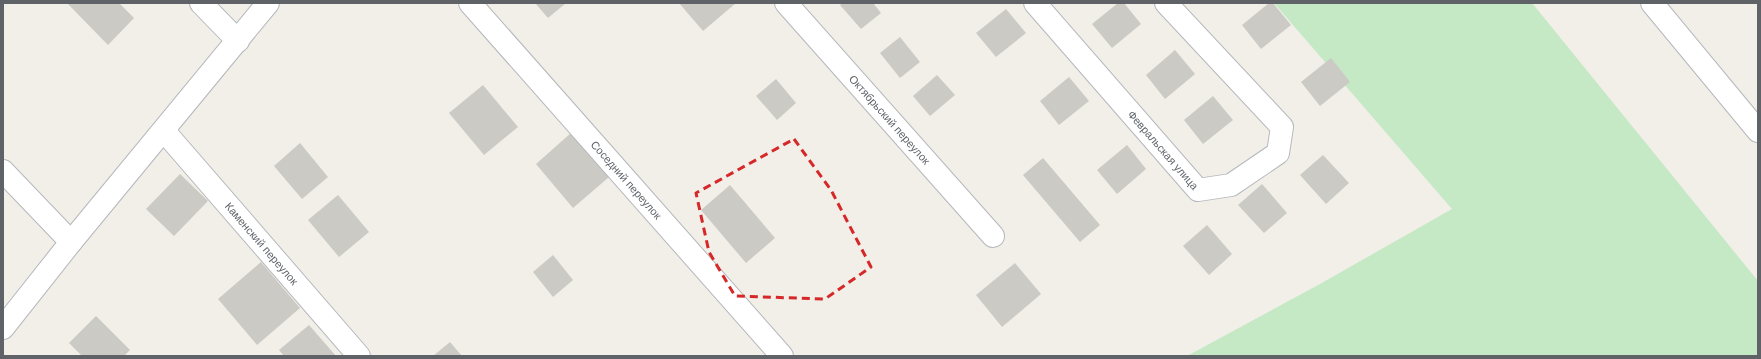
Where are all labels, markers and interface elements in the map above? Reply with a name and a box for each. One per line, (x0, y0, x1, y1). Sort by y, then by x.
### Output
street label: Октябрьский переулок (847, 73, 933, 167)
street label: Февральская улица (1126, 108, 1201, 193)
street label: Соседний переулок (589, 138, 664, 222)
street label: Каменский переулок (223, 200, 301, 287)

